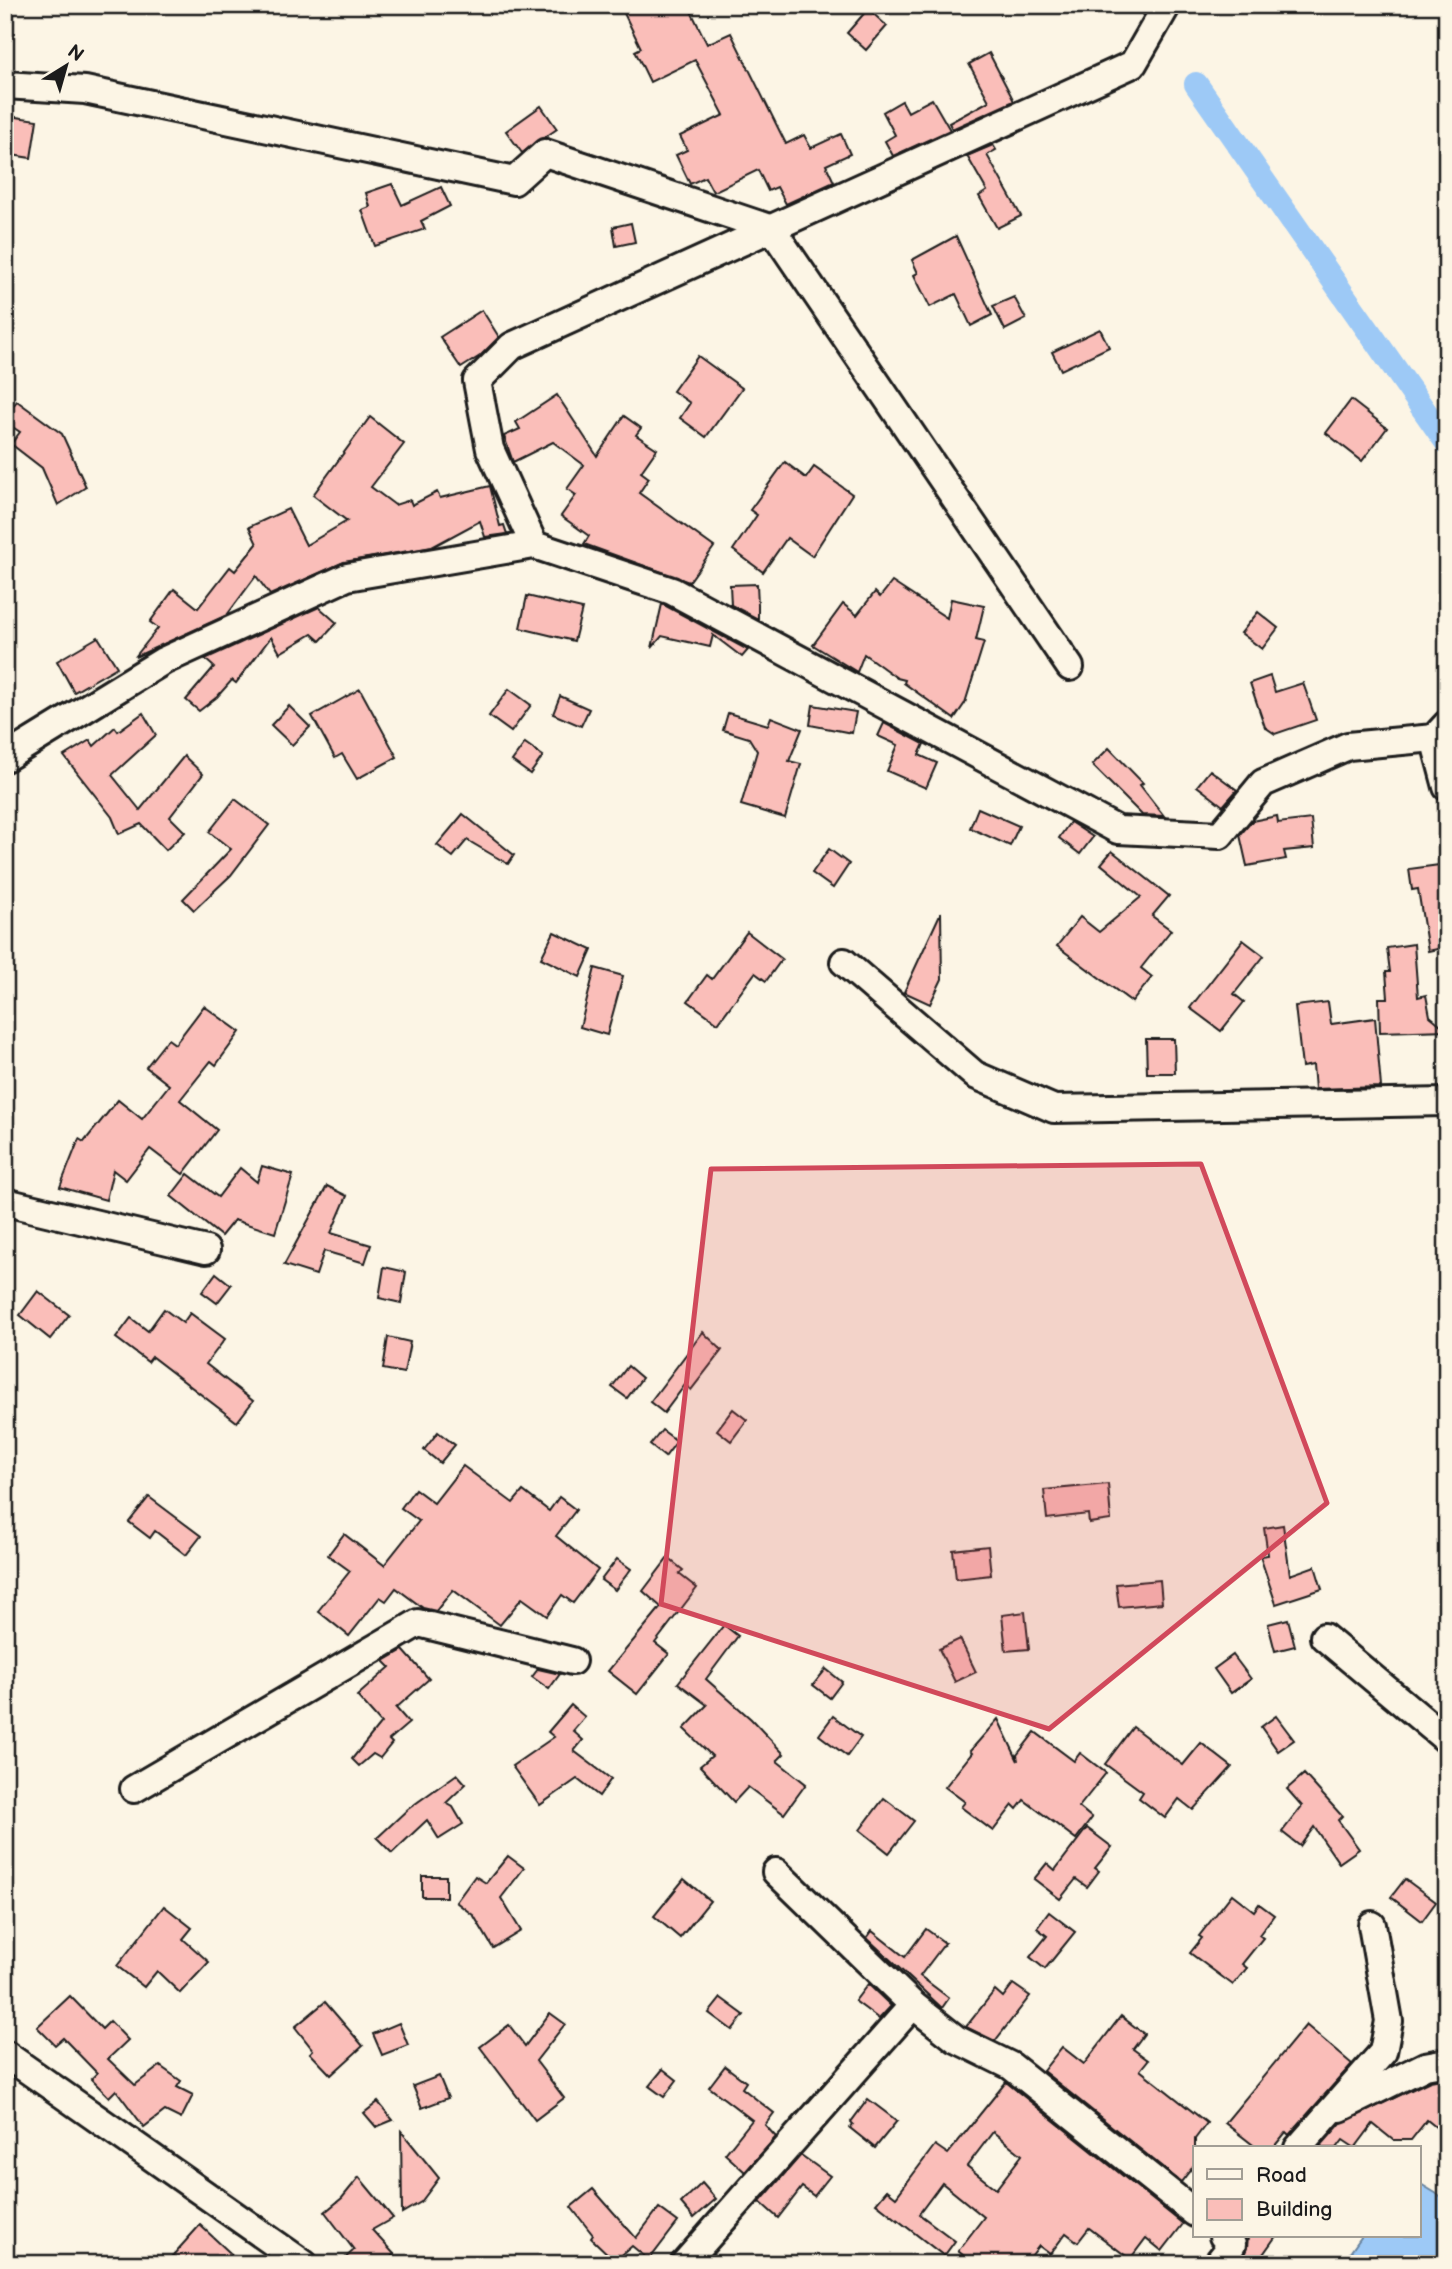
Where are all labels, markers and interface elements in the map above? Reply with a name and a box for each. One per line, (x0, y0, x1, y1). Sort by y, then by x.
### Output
north arrow (32, 32, 102, 102)
text: N (63, 40, 88, 67)
legend (1193, 2146, 1420, 2238)
text: Road (1256, 2163, 1307, 2188)
text: Building (1256, 2197, 1332, 2222)

